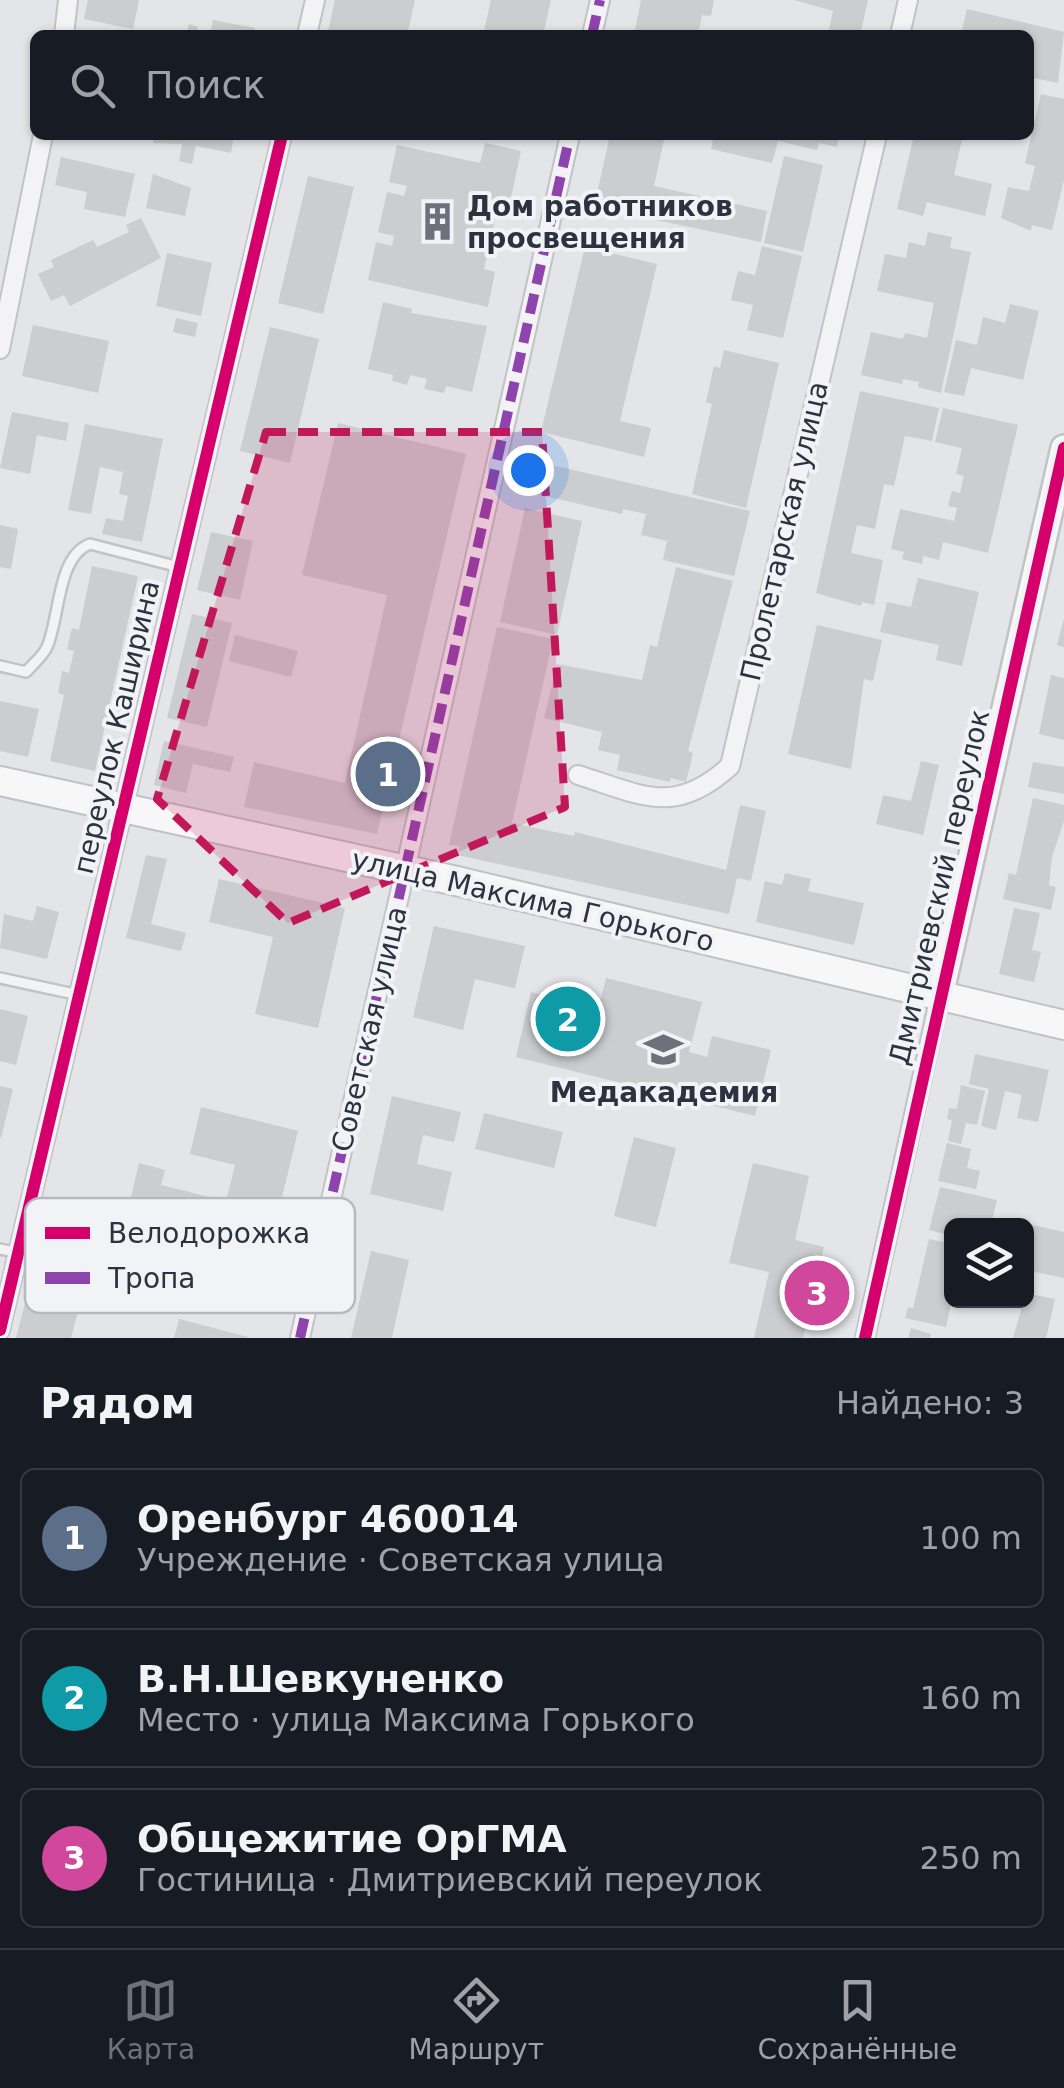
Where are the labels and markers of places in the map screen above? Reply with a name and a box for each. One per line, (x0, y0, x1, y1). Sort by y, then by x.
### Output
place label: Дом работников просвещения (467, 190, 733, 255)
building icon: Дом работников просвещения (416, 201, 458, 243)
pin: 1 (356, 736, 420, 812)
pin: 2 (536, 982, 600, 1056)
school or university icon: Медакадемия (643, 1029, 685, 1071)
place label: Медакадемия (550, 1076, 778, 1109)
pin: 3 (784, 1256, 850, 1330)

